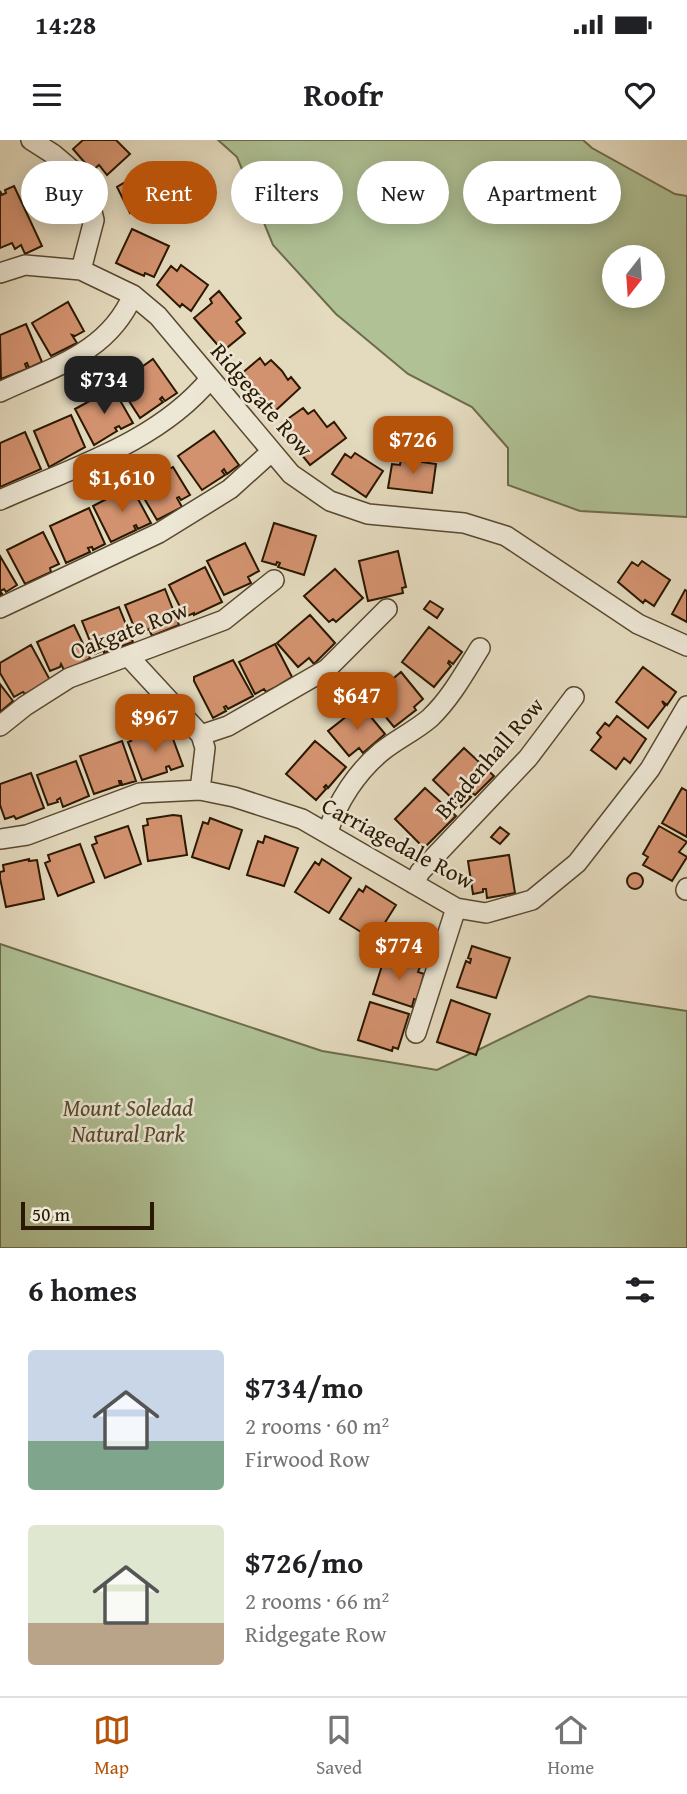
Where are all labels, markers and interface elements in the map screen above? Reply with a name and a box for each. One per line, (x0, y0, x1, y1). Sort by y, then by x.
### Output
text: 14:28 (35, 5, 96, 44)
text: Roofr (304, 71, 383, 118)
icon: menu (28, 76, 66, 114)
icon: heart (621, 76, 659, 114)
chip: Buy (21, 161, 108, 224)
chip: Rent (122, 161, 217, 224)
chip: Filters (231, 161, 343, 224)
chip: New (357, 161, 449, 224)
chip: Apartment (463, 161, 621, 224)
north arrow (602, 245, 665, 308)
map controls (602, 245, 665, 308)
street label: Ridgegate Row (204, 335, 322, 464)
pin: $734 (63, 356, 145, 416)
text: $734 (80, 362, 128, 395)
pin: $726 (372, 416, 454, 476)
text: $726 (389, 422, 437, 455)
pin: $1,610 (65, 454, 179, 514)
text: $1,610 (89, 460, 155, 493)
street label: Oakgate Row (65, 592, 193, 667)
pin: $647 (316, 672, 398, 732)
text: $647 (333, 678, 381, 711)
street label: Bradenhall Row (426, 689, 551, 826)
pin: $967 (114, 694, 196, 754)
text: $967 (131, 700, 179, 733)
street label: Carriagedale Row (316, 788, 481, 897)
pin: $774 (358, 922, 440, 982)
text: $774 (375, 928, 423, 961)
park label: Mount Soledad Natural Park (63, 1091, 193, 1150)
scale bar (21, 1199, 154, 1231)
text: 50 m (32, 1200, 70, 1228)
text: 6 homes (28, 1268, 137, 1312)
icon: filters (621, 1271, 659, 1309)
text: $734/mo (245, 1365, 363, 1409)
icon: home (84, 1378, 168, 1462)
text: 2 rooms · 60 m² (245, 1409, 389, 1442)
text: Firwood Row (245, 1442, 370, 1475)
text: $726/mo (245, 1540, 363, 1584)
icon: home (84, 1553, 168, 1637)
text: 2 rooms · 66 m² (245, 1584, 389, 1617)
text: Ridgegate Row (245, 1617, 386, 1650)
tab: Map (93, 1711, 131, 1781)
tab: Saved (316, 1711, 362, 1781)
tab: Home (548, 1711, 594, 1781)

